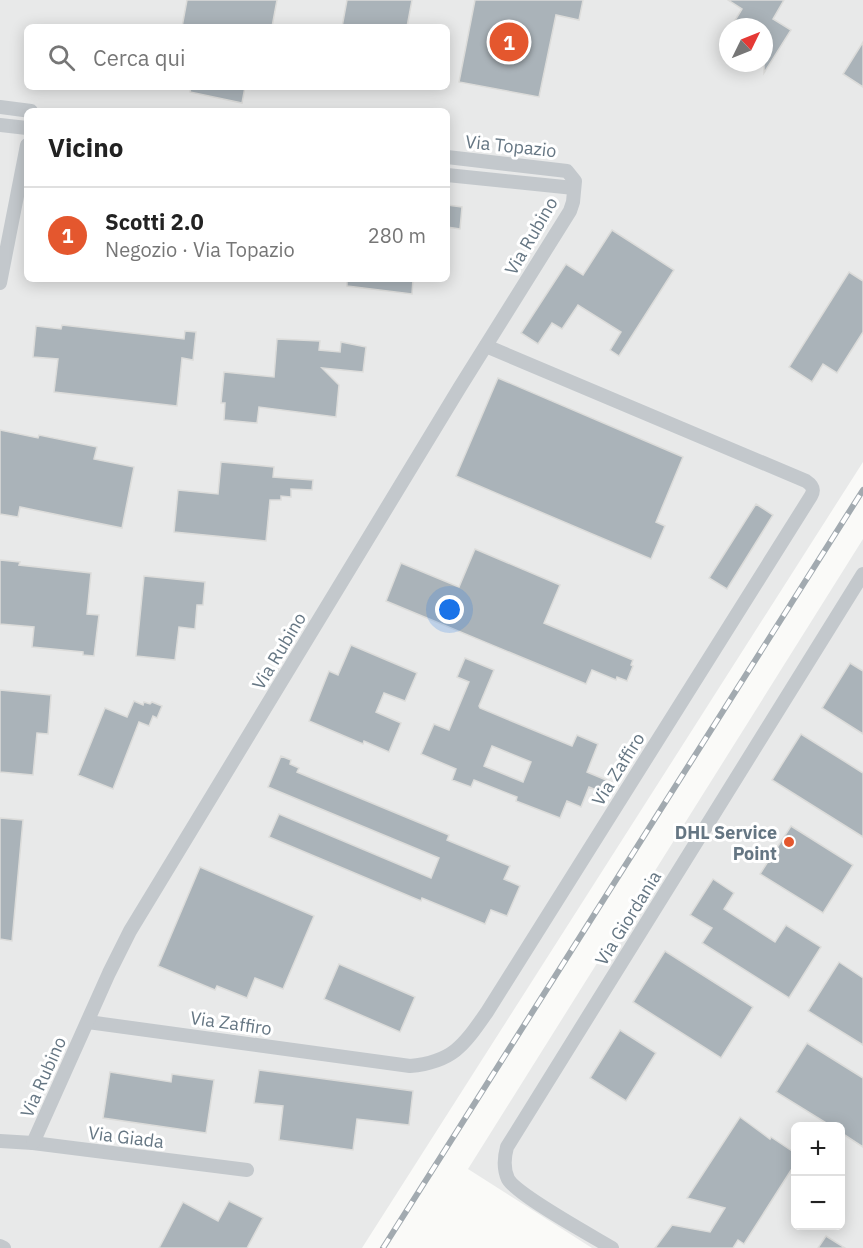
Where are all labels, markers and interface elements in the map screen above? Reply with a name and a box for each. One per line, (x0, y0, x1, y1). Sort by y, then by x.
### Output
north arrow (719, 18, 773, 72)
pin: 1 (490, 20, 528, 64)
search box (24, 24, 450, 90)
icon: search (45, 41, 78, 74)
text: Cerca qui (93, 43, 185, 72)
text: Vicino (48, 130, 123, 164)
street label: Via Topazio (464, 130, 558, 162)
street label: Via Rubino (499, 193, 563, 279)
text: Scotti 2.0 (105, 207, 204, 236)
text: 1 (62, 222, 74, 249)
text: 280 m (368, 222, 426, 249)
text: Negozio · Via Topazio (105, 236, 295, 263)
your location (435, 595, 464, 624)
street label: Via Rubino (247, 608, 311, 694)
street label: Via Zaffiro (587, 728, 649, 810)
place label: DHL Service Point (675, 821, 777, 865)
marker: DHL Service Point (782, 835, 796, 849)
street label: Via Giordania (590, 866, 666, 970)
street label: Via Zaffiro (189, 1006, 273, 1040)
street label: Via Rubino (15, 1033, 71, 1121)
street label: Via Giada (87, 1121, 165, 1153)
map controls (791, 1122, 845, 1230)
button: + (791, 1122, 845, 1176)
button: − (791, 1176, 845, 1230)

